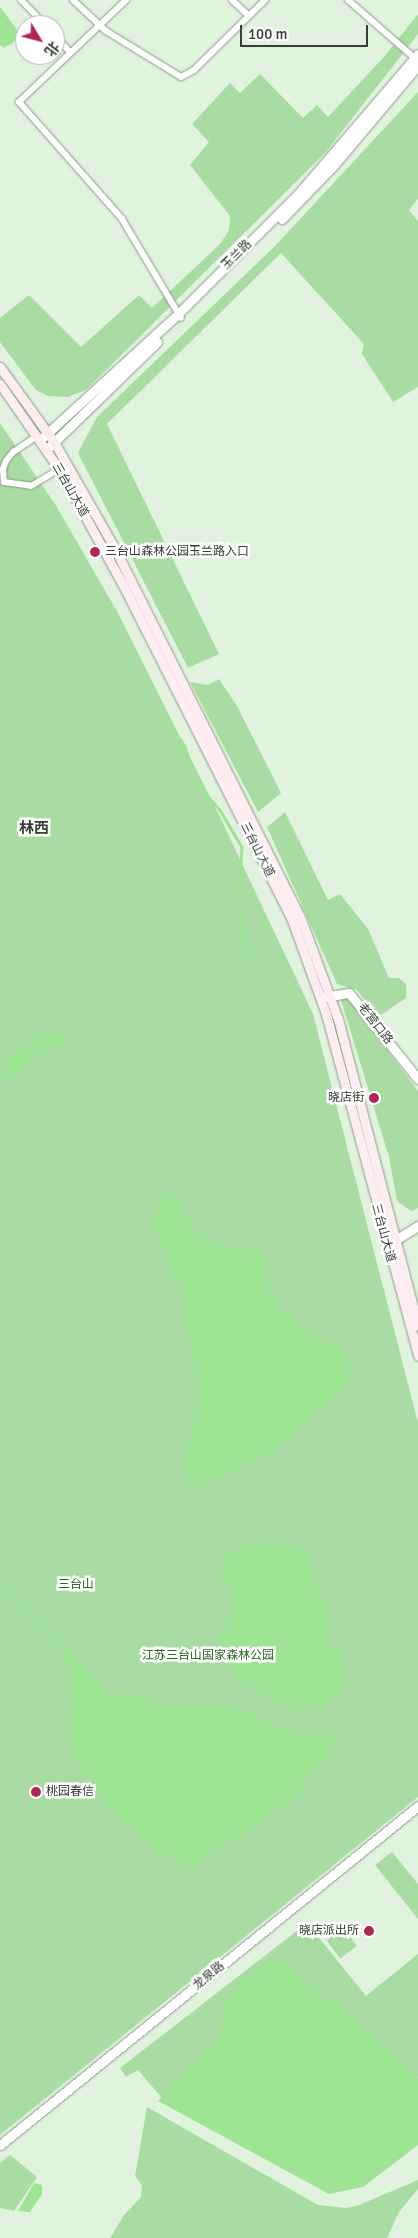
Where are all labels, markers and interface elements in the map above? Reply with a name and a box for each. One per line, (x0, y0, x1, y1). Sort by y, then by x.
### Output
north arrow (15, 15, 65, 65)
scale bar (243, 15, 370, 47)
text: 100 m (248, 25, 288, 43)
text: 北 (41, 38, 63, 59)
street label: 玉兰路 (219, 237, 255, 273)
street label: 三台山大道 (49, 460, 91, 520)
place label: 三台山森林公园玉兰路入口 (105, 545, 249, 559)
marker: 三台山森林公园玉兰路入口 (89, 546, 101, 558)
district label: 林西 (19, 820, 49, 838)
street label: 三台山大道 (237, 820, 277, 880)
street label: 老营口路 (355, 1001, 395, 1047)
place label: 晓店街 (328, 1091, 364, 1105)
marker: 晓店街 (368, 1092, 380, 1104)
street label: 三台山大道 (368, 1202, 398, 1264)
park label: 三台山 (58, 1578, 94, 1592)
park label: 江苏三台山国家森林公园 (142, 1649, 274, 1663)
place label: 桃园春信 (46, 1785, 94, 1799)
marker: 桃园春信 (30, 1786, 42, 1798)
place label: 晓店派出所 (299, 1924, 359, 1938)
marker: 晓店派出所 (363, 1925, 375, 1937)
street label: 龙泉路 (190, 1959, 228, 1993)

